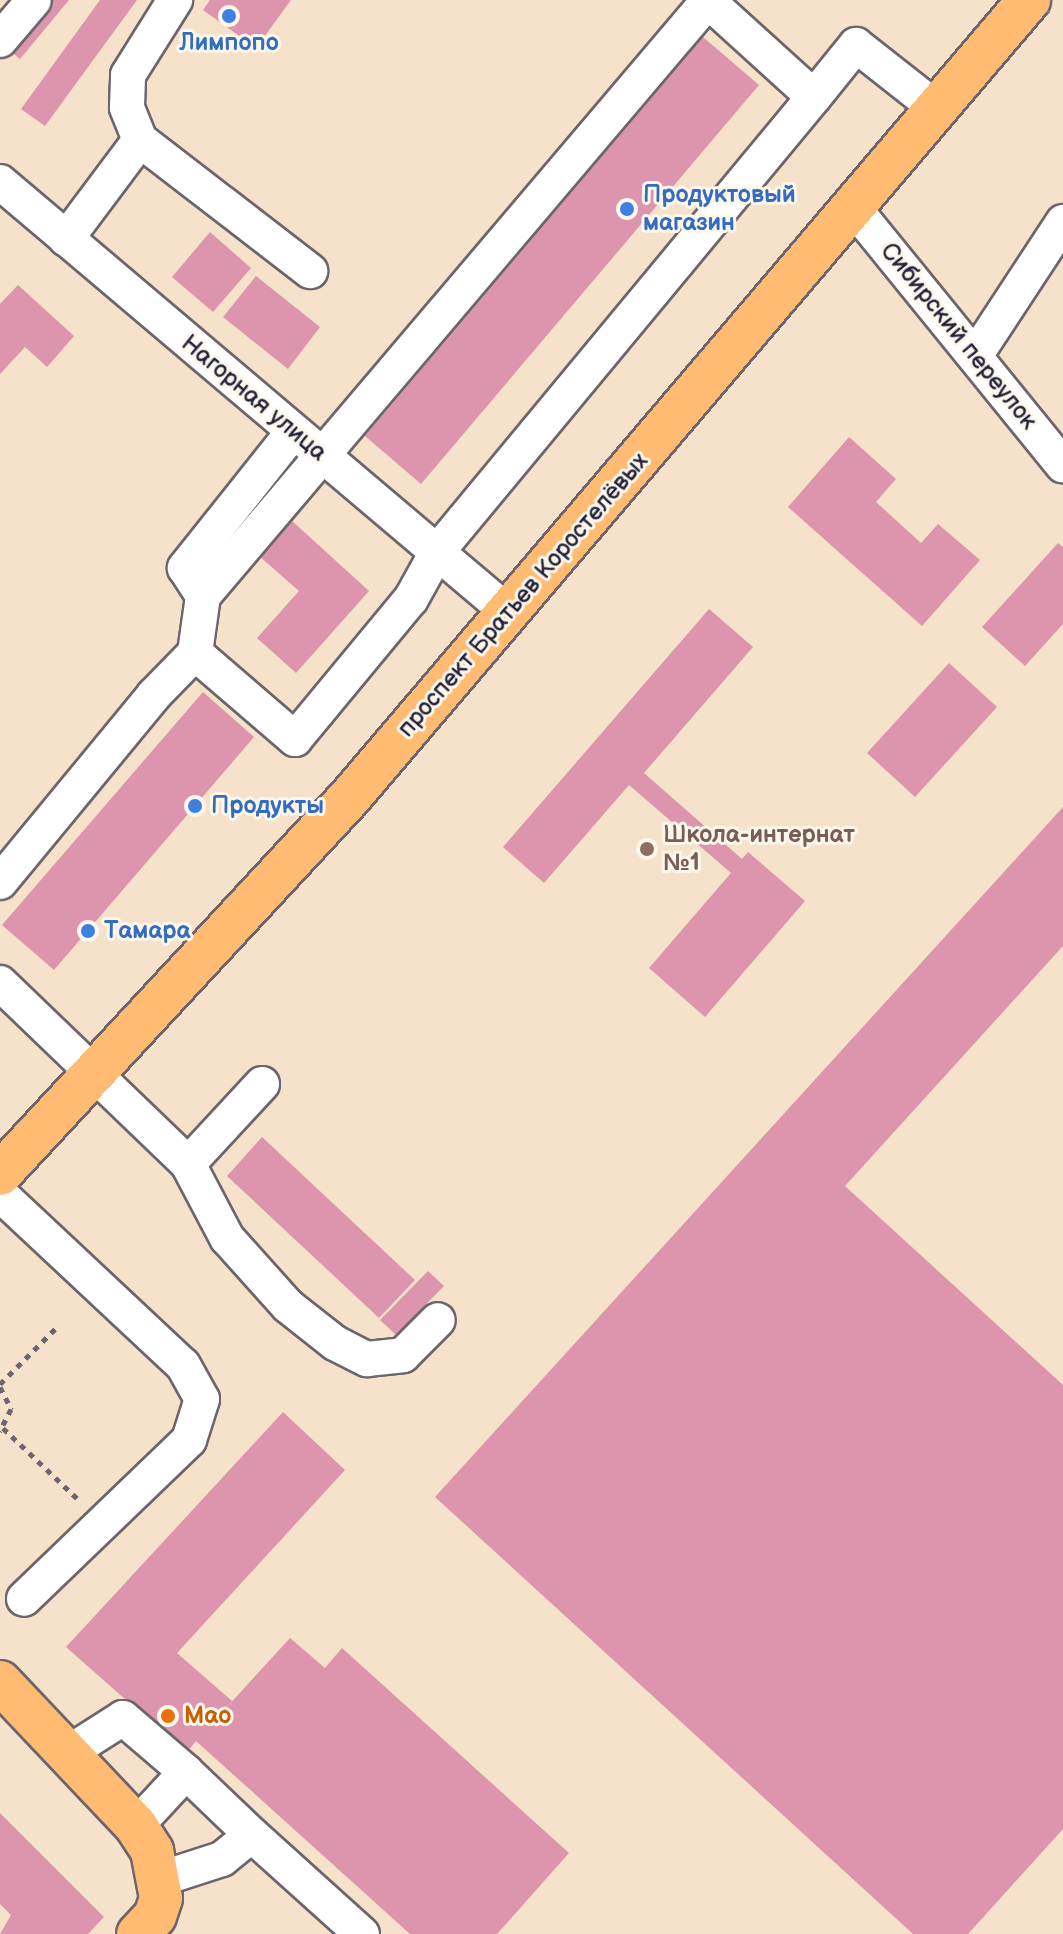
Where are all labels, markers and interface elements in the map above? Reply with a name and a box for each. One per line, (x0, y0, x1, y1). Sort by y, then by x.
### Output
marker: Лимпопо (220, 7, 238, 25)
place label: Лимпопо (179, 29, 279, 57)
place label: Продуктовый магазин (643, 181, 796, 237)
marker: Продуктовый магазин (618, 200, 636, 218)
street label: Сибирский переулок (875, 237, 1043, 435)
street label: Нагорная улица (175, 329, 333, 467)
street label: проспект Братьев Коростелёвых (392, 447, 654, 743)
place label: Продукты (211, 792, 324, 820)
marker: Продукты (186, 797, 204, 815)
place label: Школа-интернат №1 (663, 821, 855, 877)
marker: Школа-интернат №1 (638, 840, 656, 858)
place label: Тамара (104, 917, 190, 945)
marker: Тамара (79, 922, 97, 940)
place label: Мао (184, 1702, 231, 1730)
marker: Мао (159, 1707, 177, 1725)

